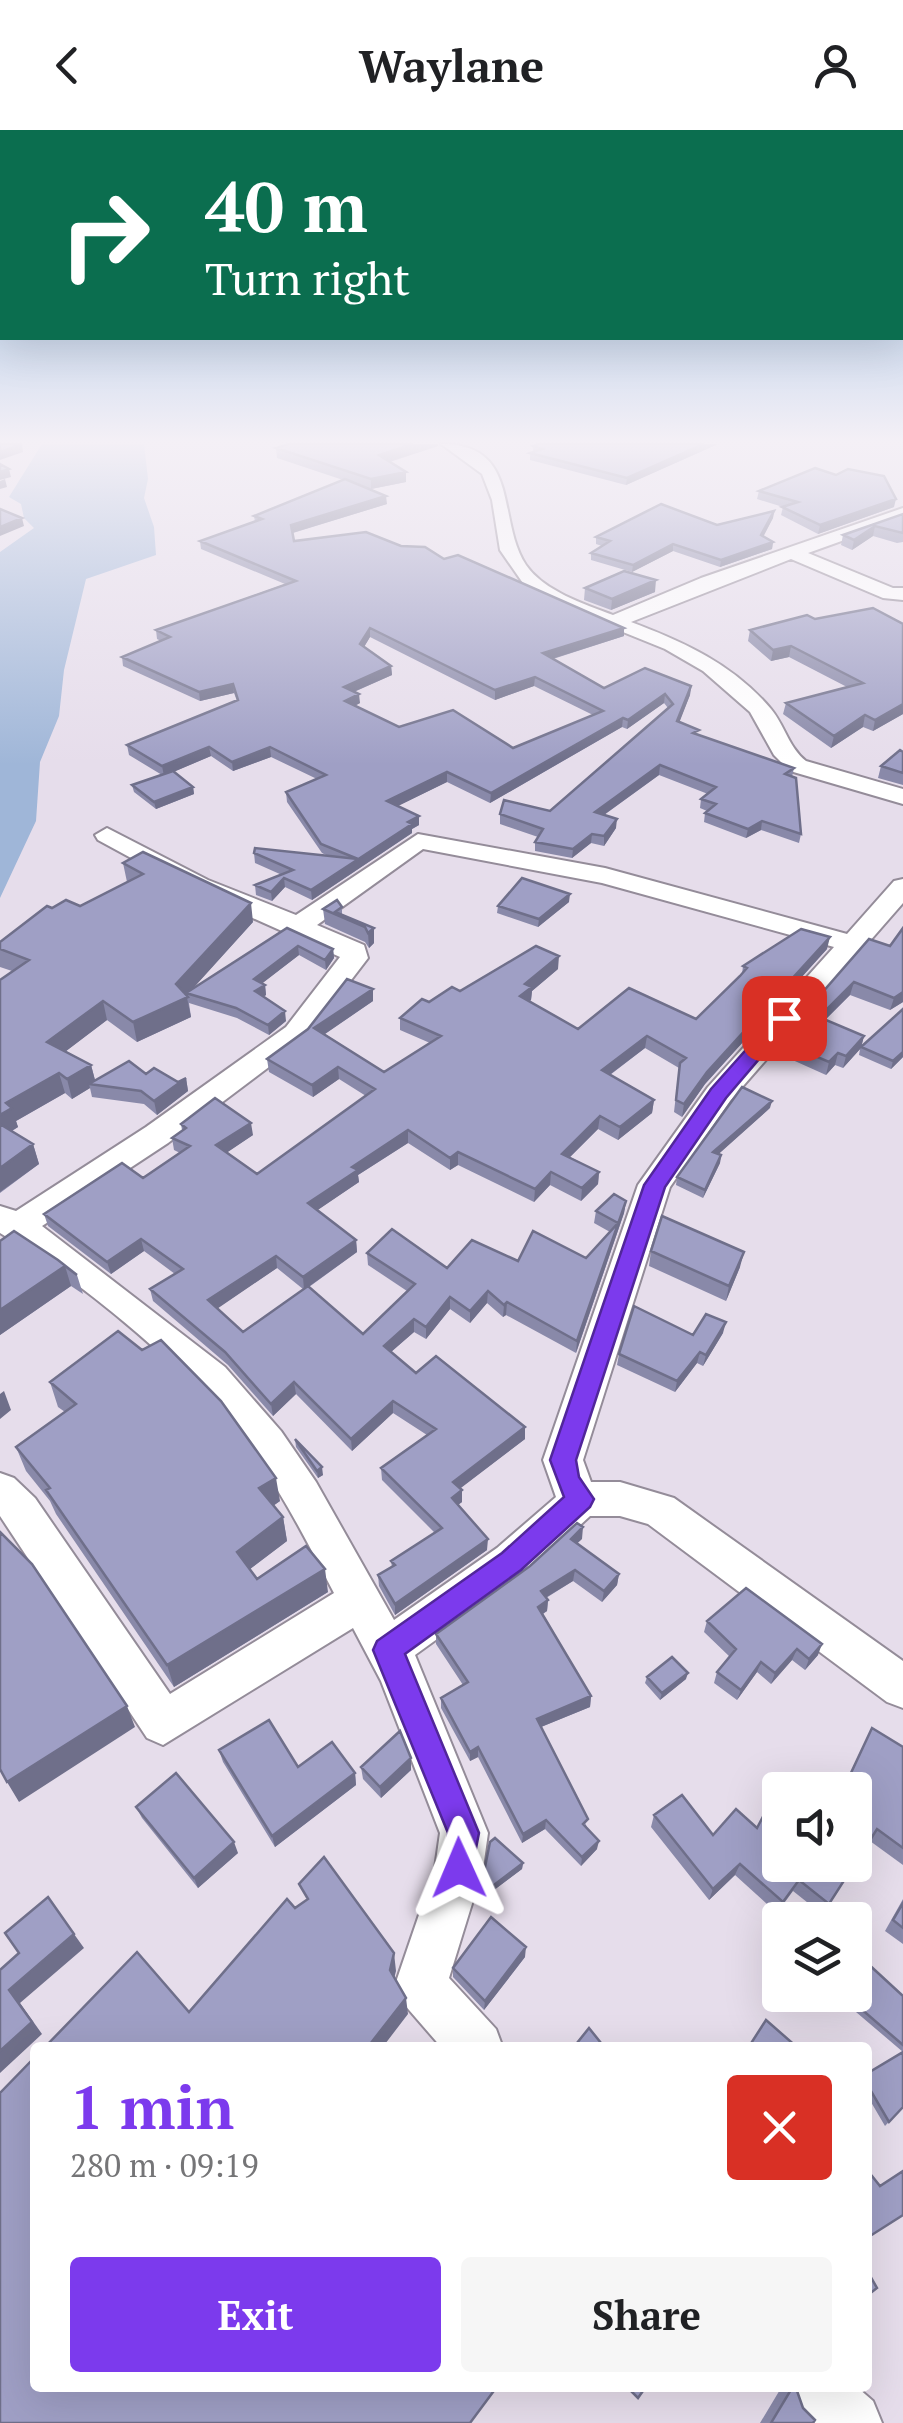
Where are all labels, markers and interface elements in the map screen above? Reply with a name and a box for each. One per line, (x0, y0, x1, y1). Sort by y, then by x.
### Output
text: Waylane (359, 35, 544, 95)
icon: back (40, 38, 95, 93)
icon: person (808, 38, 863, 93)
text: 40 m (205, 159, 368, 252)
icon: right (40, 170, 170, 300)
text: Turn right (205, 248, 410, 308)
pin (742, 976, 827, 1061)
icon: arrive (757, 991, 812, 1046)
map controls (762, 1772, 872, 2012)
button: sound (762, 1772, 872, 1882)
position arrow (407, 1816, 511, 1920)
button: layers (762, 1902, 872, 2012)
text: 1 min (70, 2067, 234, 2146)
button: close (727, 2075, 832, 2180)
text: 280 m · 09:19 (70, 2144, 258, 2186)
button: Exit (70, 2257, 441, 2372)
button: Share (461, 2257, 832, 2372)

